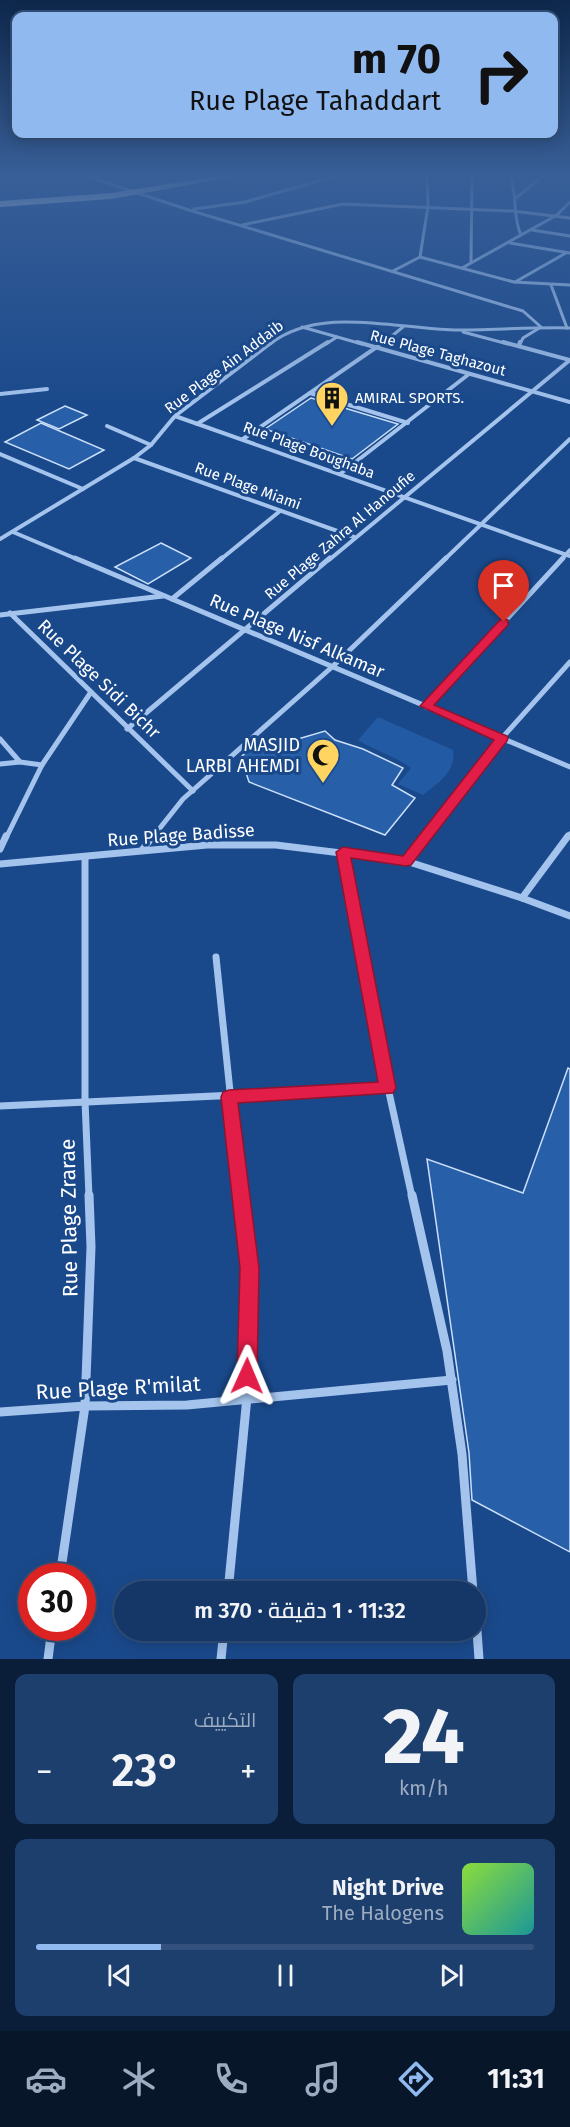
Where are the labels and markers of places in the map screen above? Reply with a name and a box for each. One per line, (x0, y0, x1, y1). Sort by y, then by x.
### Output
building icon: AMIRAL SPORTS. (314, 380, 350, 427)
place label: AMIRAL SPORTS. (355, 389, 464, 407)
pin (478, 560, 529, 622)
place label: MASJID LARBI AHEMDI (186, 734, 300, 777)
mosque icon: MASJID LARBI AHEMDI (305, 737, 341, 784)

